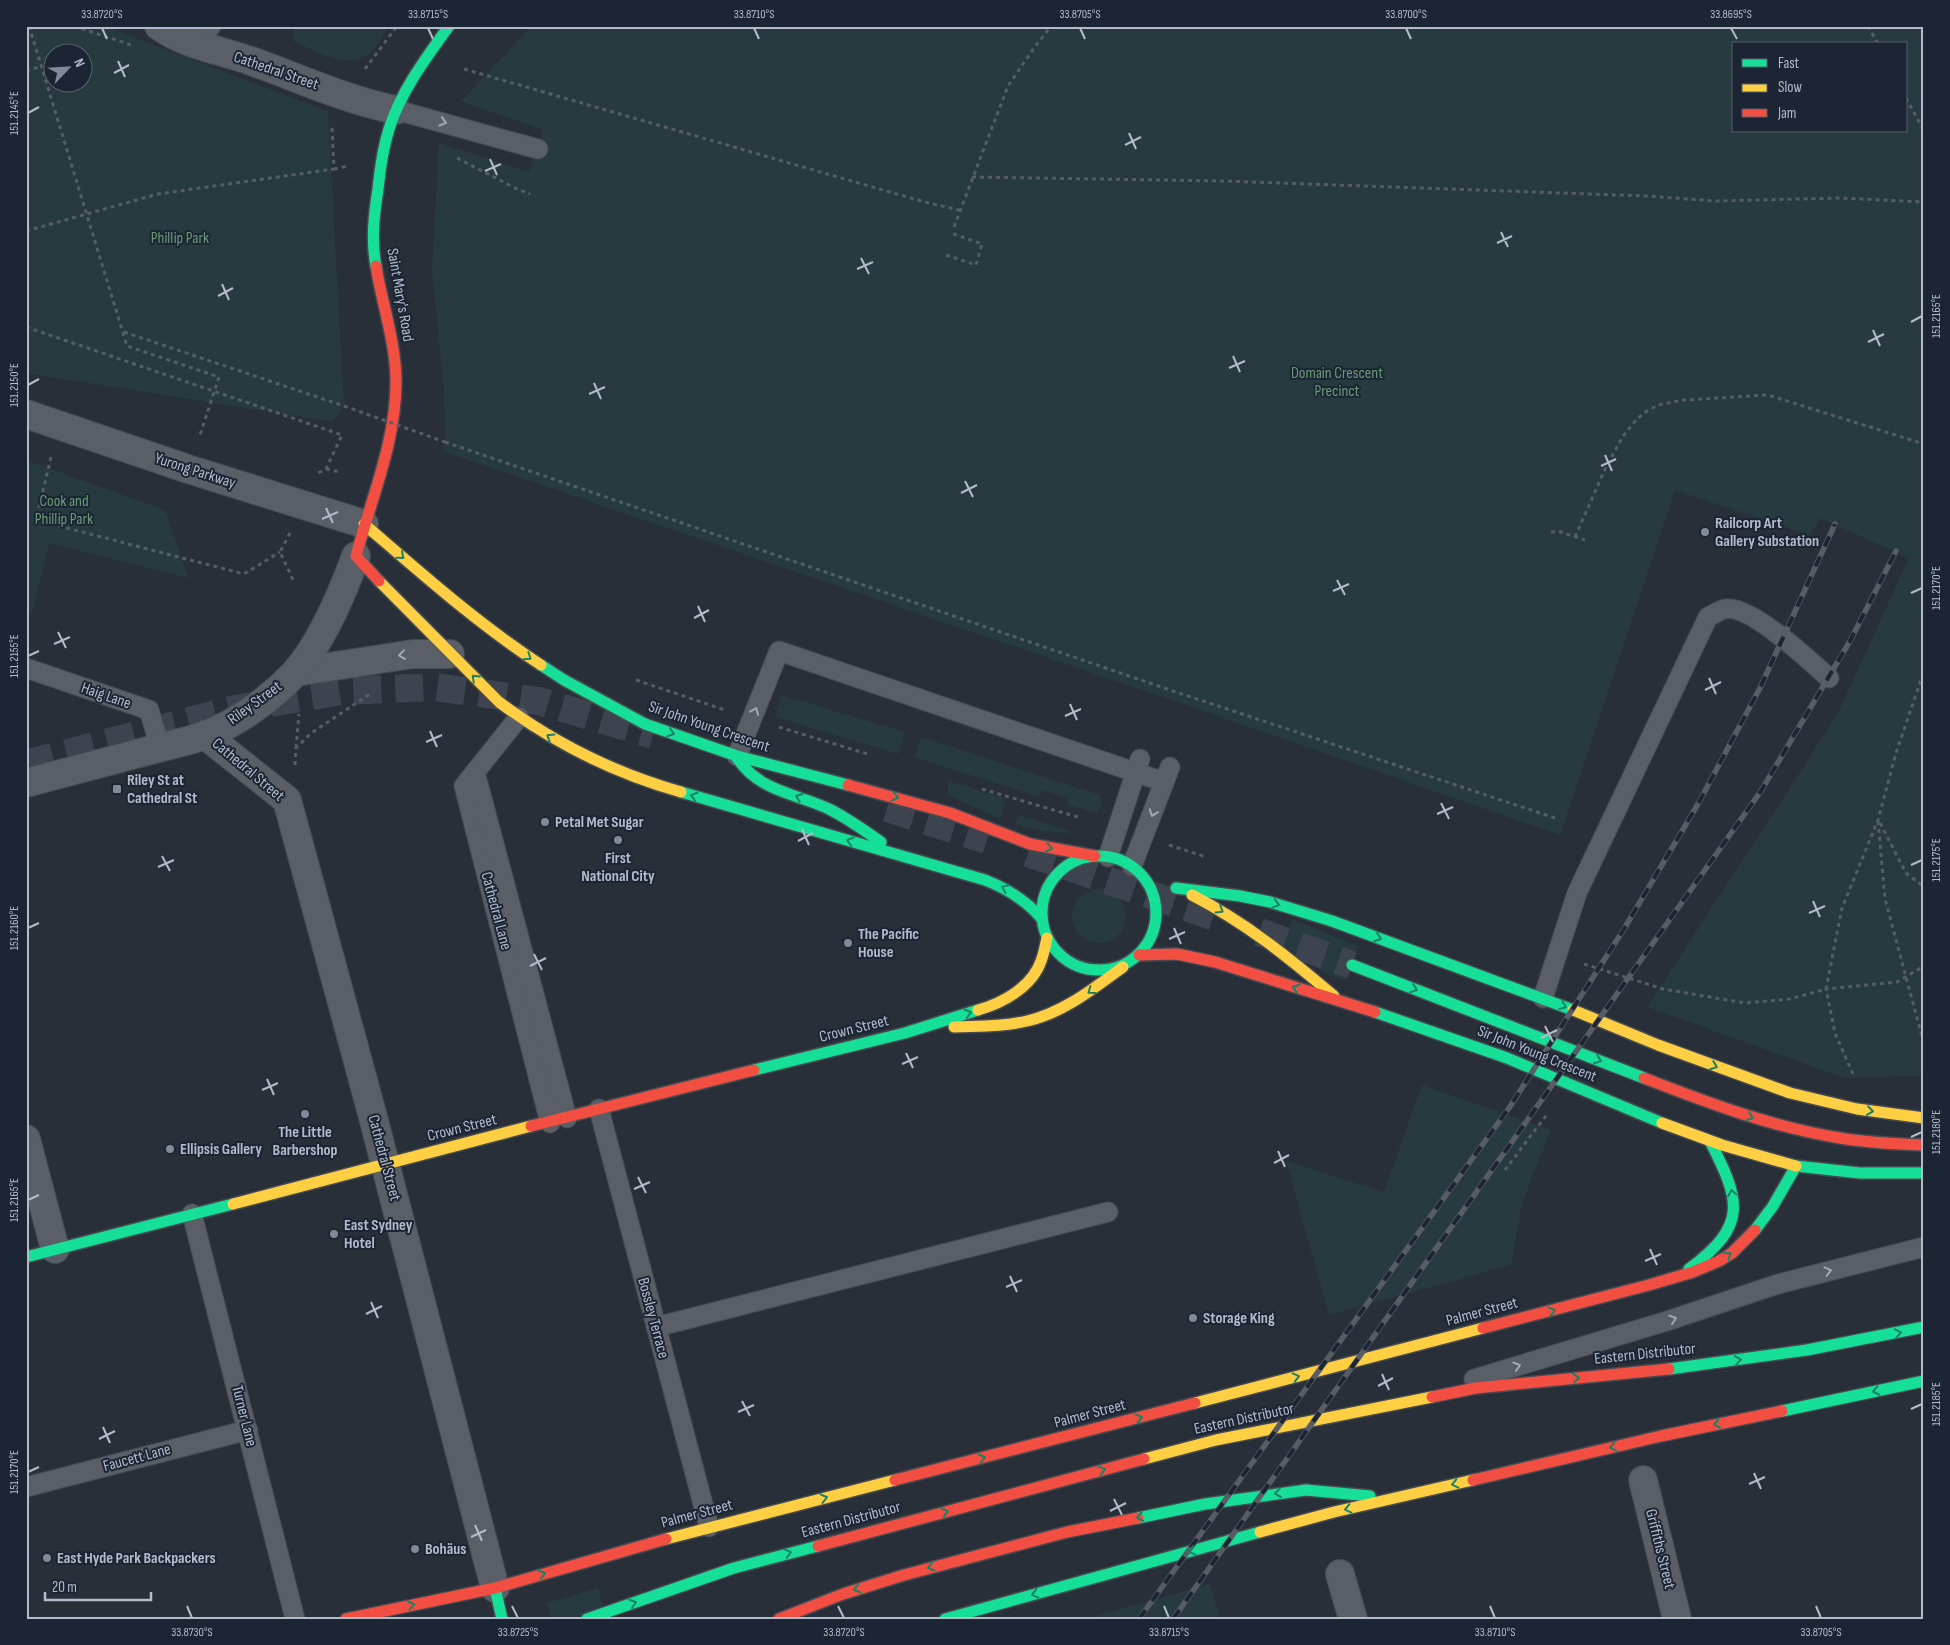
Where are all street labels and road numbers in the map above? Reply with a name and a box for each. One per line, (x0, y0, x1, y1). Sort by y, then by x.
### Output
street label: Cathedral Street (231, 48, 321, 94)
street label: Saint Mary's Road (382, 247, 418, 343)
street label: Yurong Parkway (152, 449, 238, 493)
street label: Riley Street (224, 677, 286, 729)
street label: Haig Lane (79, 679, 133, 713)
street label: Sir John Young Crescent (646, 697, 772, 757)
street label: Cathedral Street (208, 734, 288, 806)
street label: Cathedral Lane (476, 870, 516, 952)
street label: Crown Street (817, 1011, 891, 1047)
street label: Sir John Young Crescent (1475, 1021, 1599, 1087)
street label: Crown Street (425, 1110, 499, 1146)
street label: Cathedral Street (363, 1113, 405, 1203)
street label: Bossley Terrace (633, 1276, 673, 1360)
street label: Palmer Street (1444, 1293, 1520, 1331)
street label: Eastern Distributor (1593, 1339, 1697, 1369)
street label: Turner Lane (227, 1383, 261, 1449)
street label: Palmer Street (1052, 1395, 1128, 1433)
street label: Eastern Distributor (1192, 1399, 1296, 1439)
street label: Faucett Lane (101, 1440, 173, 1476)
street label: Palmer Street (659, 1495, 735, 1533)
street label: Eastern Distributor (799, 1498, 903, 1542)
street label: Griffiths Street (1641, 1507, 1679, 1591)

